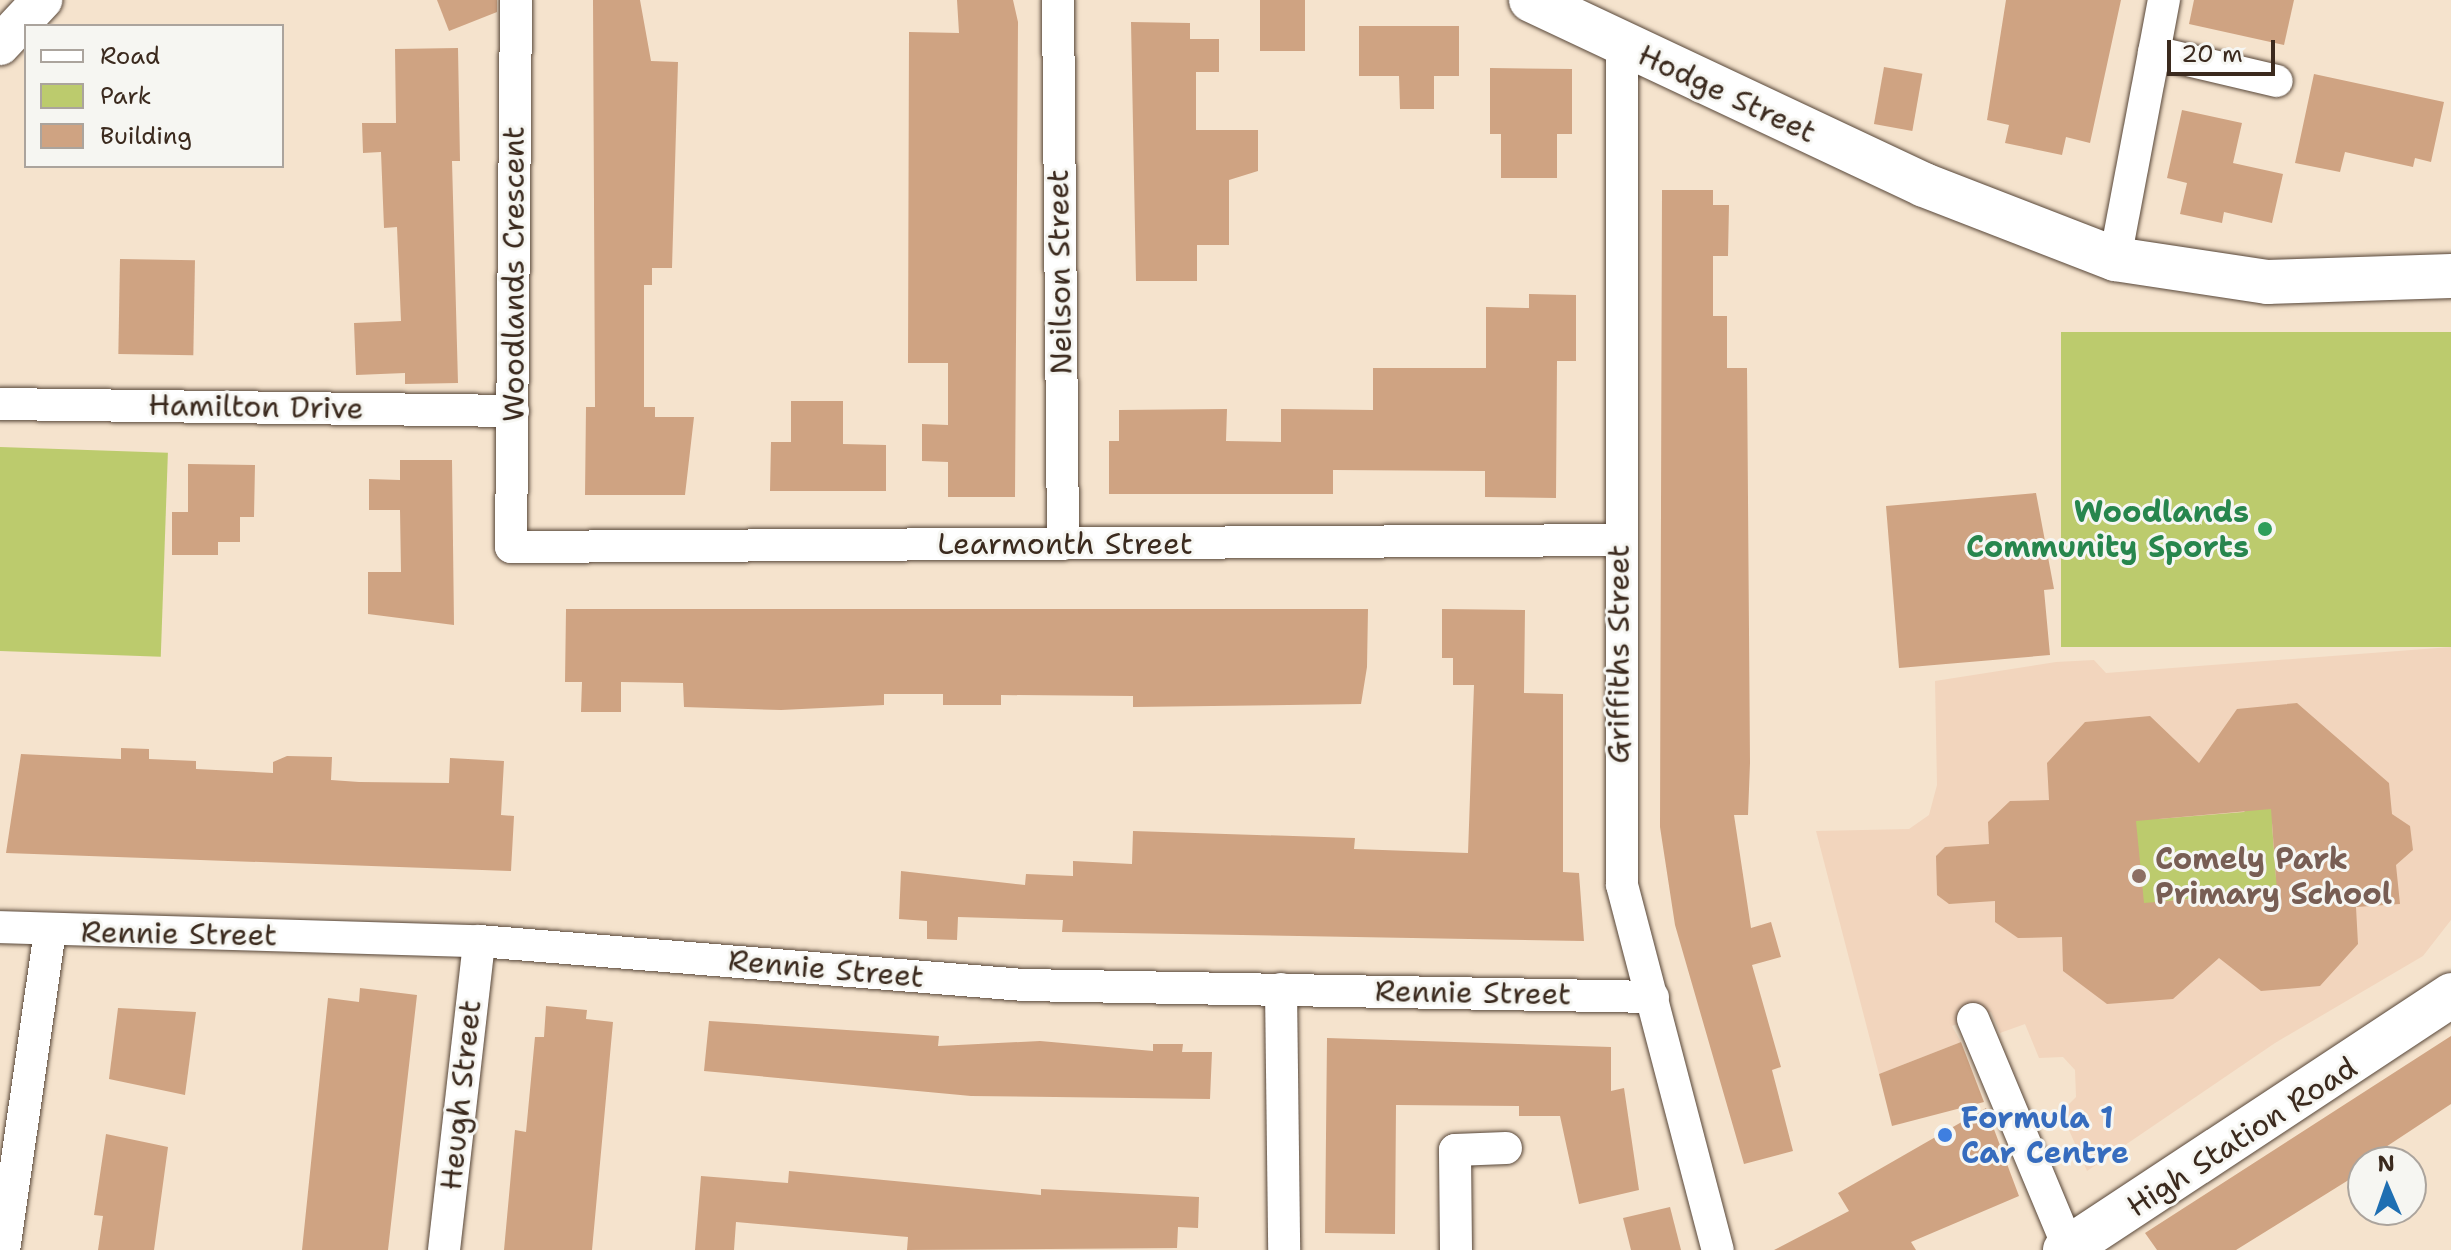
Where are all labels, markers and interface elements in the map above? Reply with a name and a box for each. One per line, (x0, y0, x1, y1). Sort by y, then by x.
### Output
legend (24, 24, 284, 168)
scale bar (2171, 24, 2279, 74)
street label: Hodge Street (1632, 37, 1822, 151)
text: 20 m (2181, 38, 2243, 70)
text: Road (100, 40, 160, 72)
text: Park (100, 80, 152, 112)
text: Building (100, 120, 192, 152)
street label: Woodlands Crescent (496, 126, 532, 422)
street label: Neilson Street (1040, 169, 1080, 375)
street label: Hamilton Drive (148, 387, 364, 427)
place label: Woodlands Community Sports (1966, 494, 2249, 564)
marker: Woodlands Community Sports (2256, 520, 2274, 538)
street label: Learmonth Street (937, 526, 1193, 562)
street label: Griffiths Street (1601, 544, 1637, 764)
place label: Comely Park Primary School (2155, 841, 2392, 912)
marker: Comely Park Primary School (2130, 867, 2148, 885)
street label: Rennie Street (80, 914, 278, 954)
street label: Rennie Street (727, 943, 925, 995)
street label: Rennie Street (1374, 973, 1572, 1013)
street label: Heugh Street (433, 998, 489, 1192)
street label: High Station Road (2120, 1049, 2364, 1225)
place label: Formula 1 Car Centre (1961, 1100, 2129, 1170)
marker: Formula 1 Car Centre (1936, 1126, 1954, 1144)
north arrow (2347, 1146, 2427, 1226)
text: N (2377, 1149, 2395, 1178)

